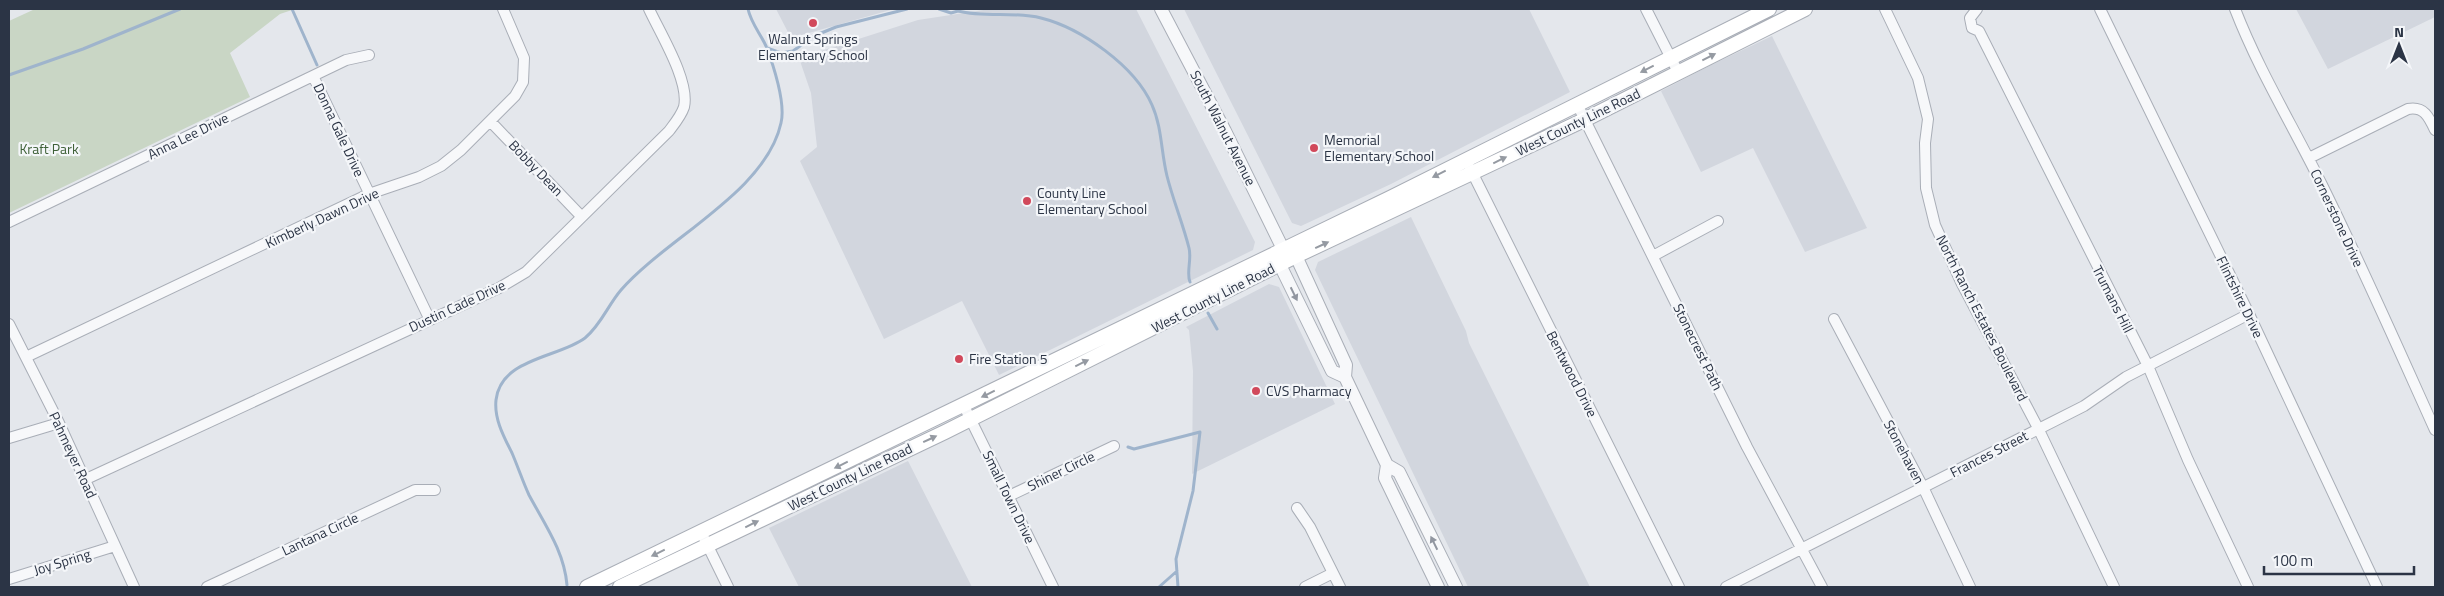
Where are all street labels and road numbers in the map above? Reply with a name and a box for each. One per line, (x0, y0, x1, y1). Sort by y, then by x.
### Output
street label: South Walnut Avenue (1185, 66, 1262, 189)
street label: Donna Gale Drive (309, 79, 370, 180)
street label: West County Line Road (1512, 82, 1643, 161)
street label: Anna Lee Drive (144, 107, 232, 164)
street label: Bobby Dean (504, 135, 569, 201)
street label: Cornerstone Drive (2305, 165, 2369, 270)
street label: Kimberly Dawn Drive (262, 182, 382, 253)
street label: North Ranch Estates Boulevard (1931, 231, 2034, 405)
street label: Flintshire Drive (2212, 252, 2269, 341)
street label: West County Line Road (1147, 257, 1278, 338)
street label: Trumans Hill (2087, 261, 2139, 336)
street label: Dustin Cade Drive (405, 274, 509, 337)
street label: Stonecrest Path (1668, 300, 1729, 394)
street label: Bentwood Drive (1542, 327, 1603, 421)
street label: Pahmeyer Road (44, 408, 103, 502)
street label: Stonehaven (1879, 416, 1930, 488)
street label: Frances Street (1946, 425, 2032, 482)
street label: West County Line Road (784, 437, 915, 516)
street label: Shiner Circle (1024, 445, 1098, 496)
street label: Small Town Drive (978, 447, 1041, 547)
street label: Lantana Circle (278, 507, 362, 561)
street label: Joy Spring (31, 543, 93, 580)

